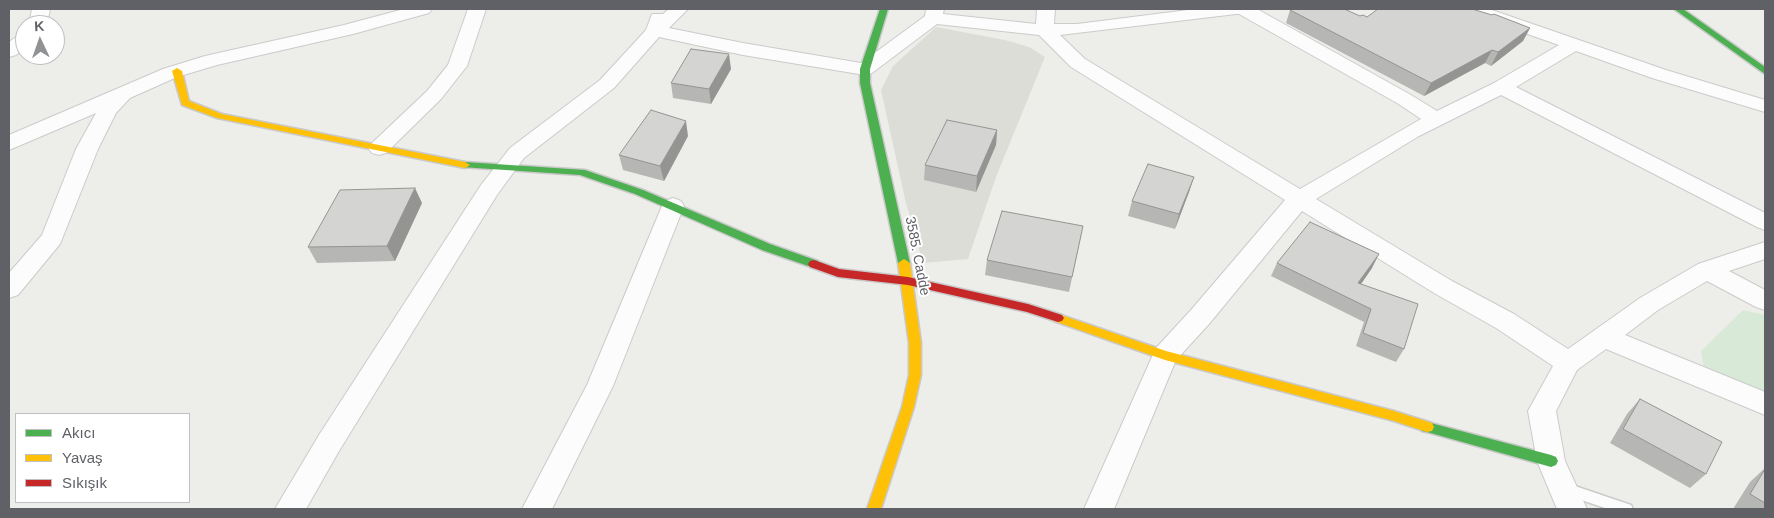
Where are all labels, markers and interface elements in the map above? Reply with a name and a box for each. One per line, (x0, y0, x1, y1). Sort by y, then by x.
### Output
north arrow (15, 15, 65, 65)
text: K (34, 18, 45, 34)
street label: 3585. Cadde (901, 215, 933, 297)
legend (15, 413, 190, 503)
text: Akıcı (62, 424, 95, 441)
text: Yavaş (62, 449, 103, 466)
text: Sıkışık (62, 474, 107, 491)

